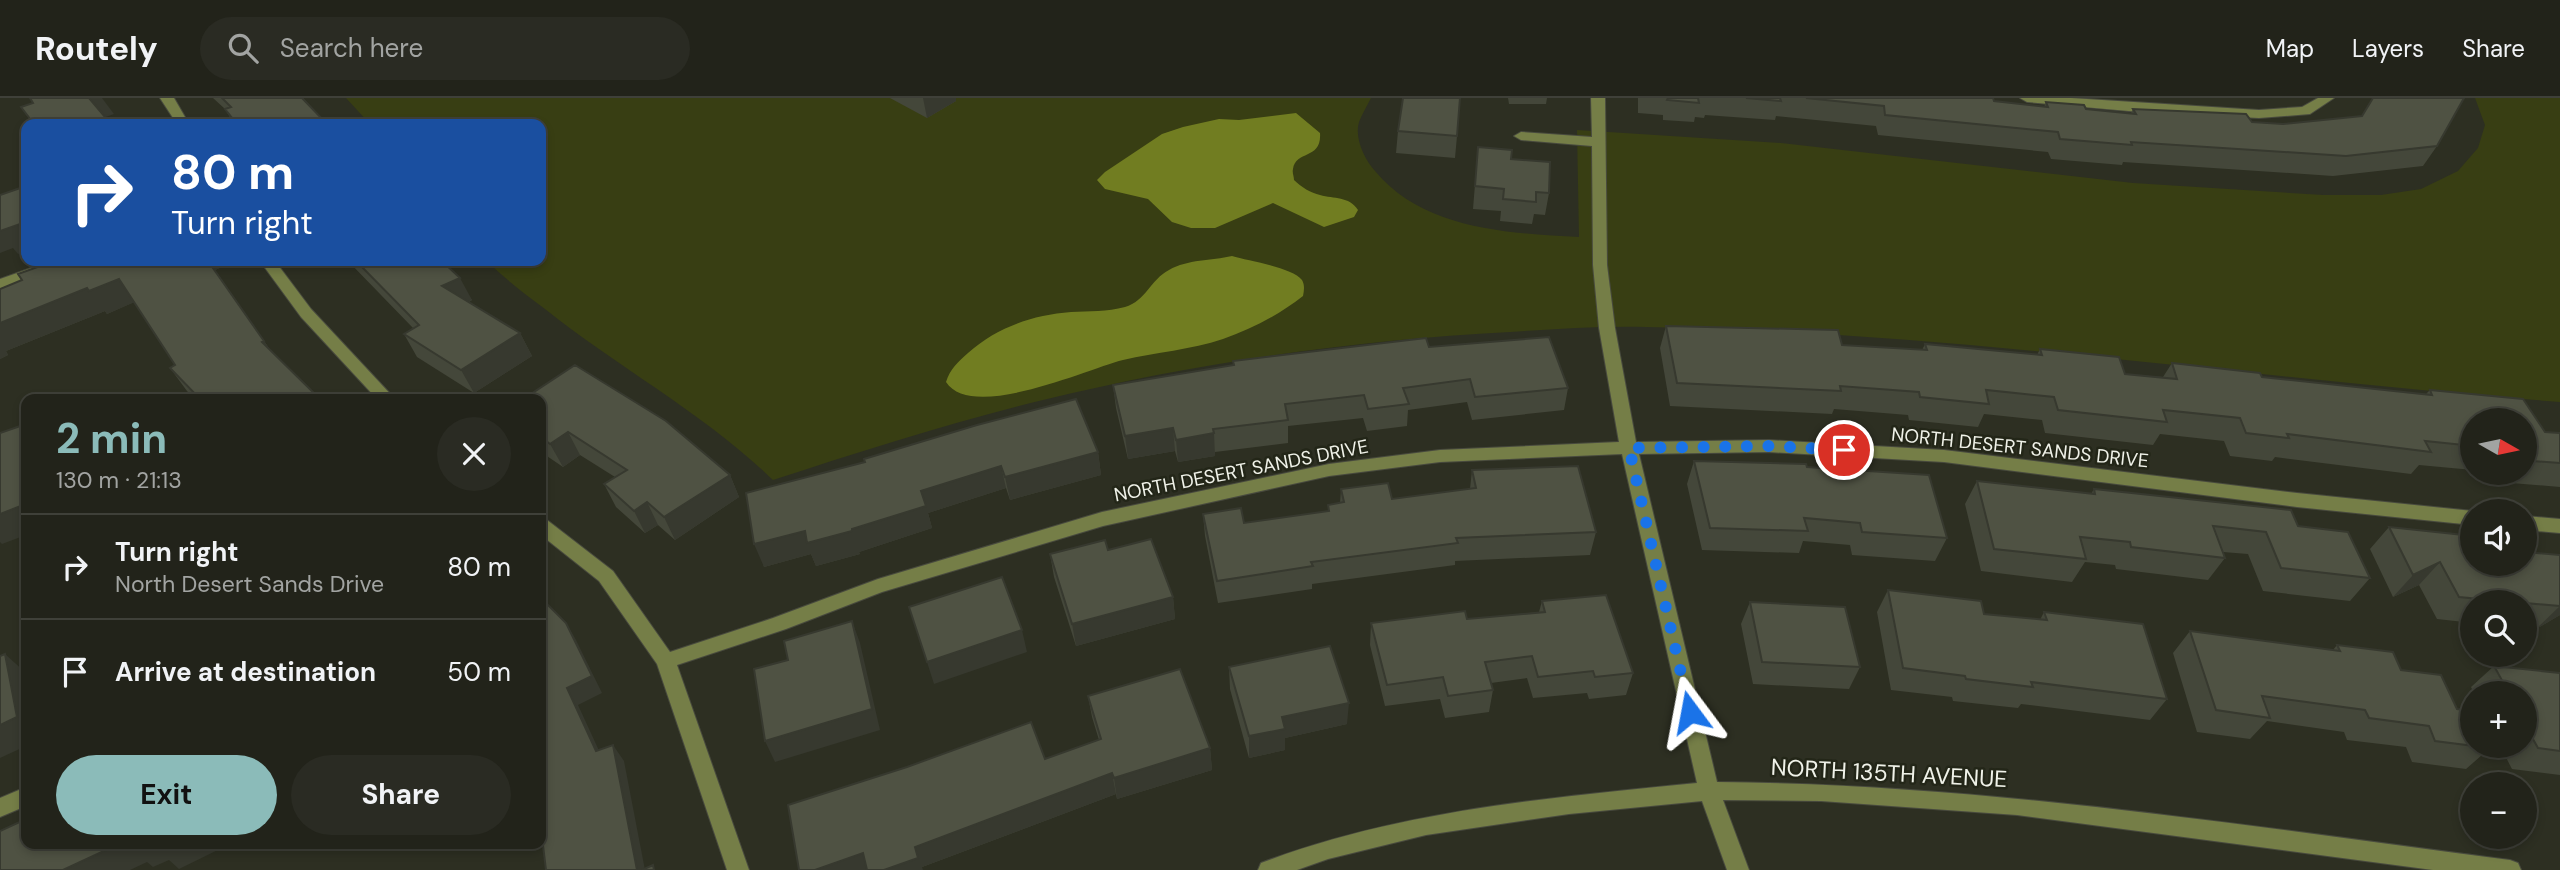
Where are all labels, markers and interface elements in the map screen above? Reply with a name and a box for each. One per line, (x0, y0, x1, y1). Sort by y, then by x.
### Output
search box (200, 17, 690, 80)
text: Routely (35, 27, 158, 70)
icon: search (224, 29, 262, 67)
text: Search here (280, 31, 423, 65)
text: Map (2266, 33, 2314, 64)
text: Layers (2352, 33, 2424, 64)
text: Share (2462, 33, 2525, 64)
text: 80 m (171, 140, 294, 204)
icon: right (56, 147, 147, 238)
text: Turn right (171, 202, 313, 244)
north arrow (2460, 408, 2538, 485)
map controls (2460, 408, 2537, 849)
text: 2 min (56, 411, 167, 466)
button: close (437, 417, 511, 491)
pin (1814, 420, 1874, 480)
street label: NORTH DESERT SANDS DRIVE (1890, 422, 2150, 473)
icon: arrive (1825, 431, 1863, 469)
street label: NORTH DESERT SANDS DRIVE (1112, 434, 1370, 507)
text: 130 m · 21:13 (56, 465, 182, 495)
button: sound (2460, 499, 2537, 576)
text: Turn right (115, 535, 239, 569)
icon: right (56, 548, 94, 586)
text: 80 m (447, 550, 511, 584)
text: North Desert Sands Drive (115, 569, 384, 599)
button: search (2460, 590, 2537, 667)
icon: arrive (56, 653, 94, 691)
text: Arrive at destination (115, 655, 376, 689)
text: 50 m (447, 655, 511, 689)
position arrow (1653, 675, 1727, 749)
button: + (2460, 681, 2537, 758)
street label: NORTH 135TH AVENUE (1770, 752, 2008, 794)
button: Exit (56, 755, 277, 835)
button: Share (291, 755, 511, 835)
button: − (2460, 772, 2537, 849)

